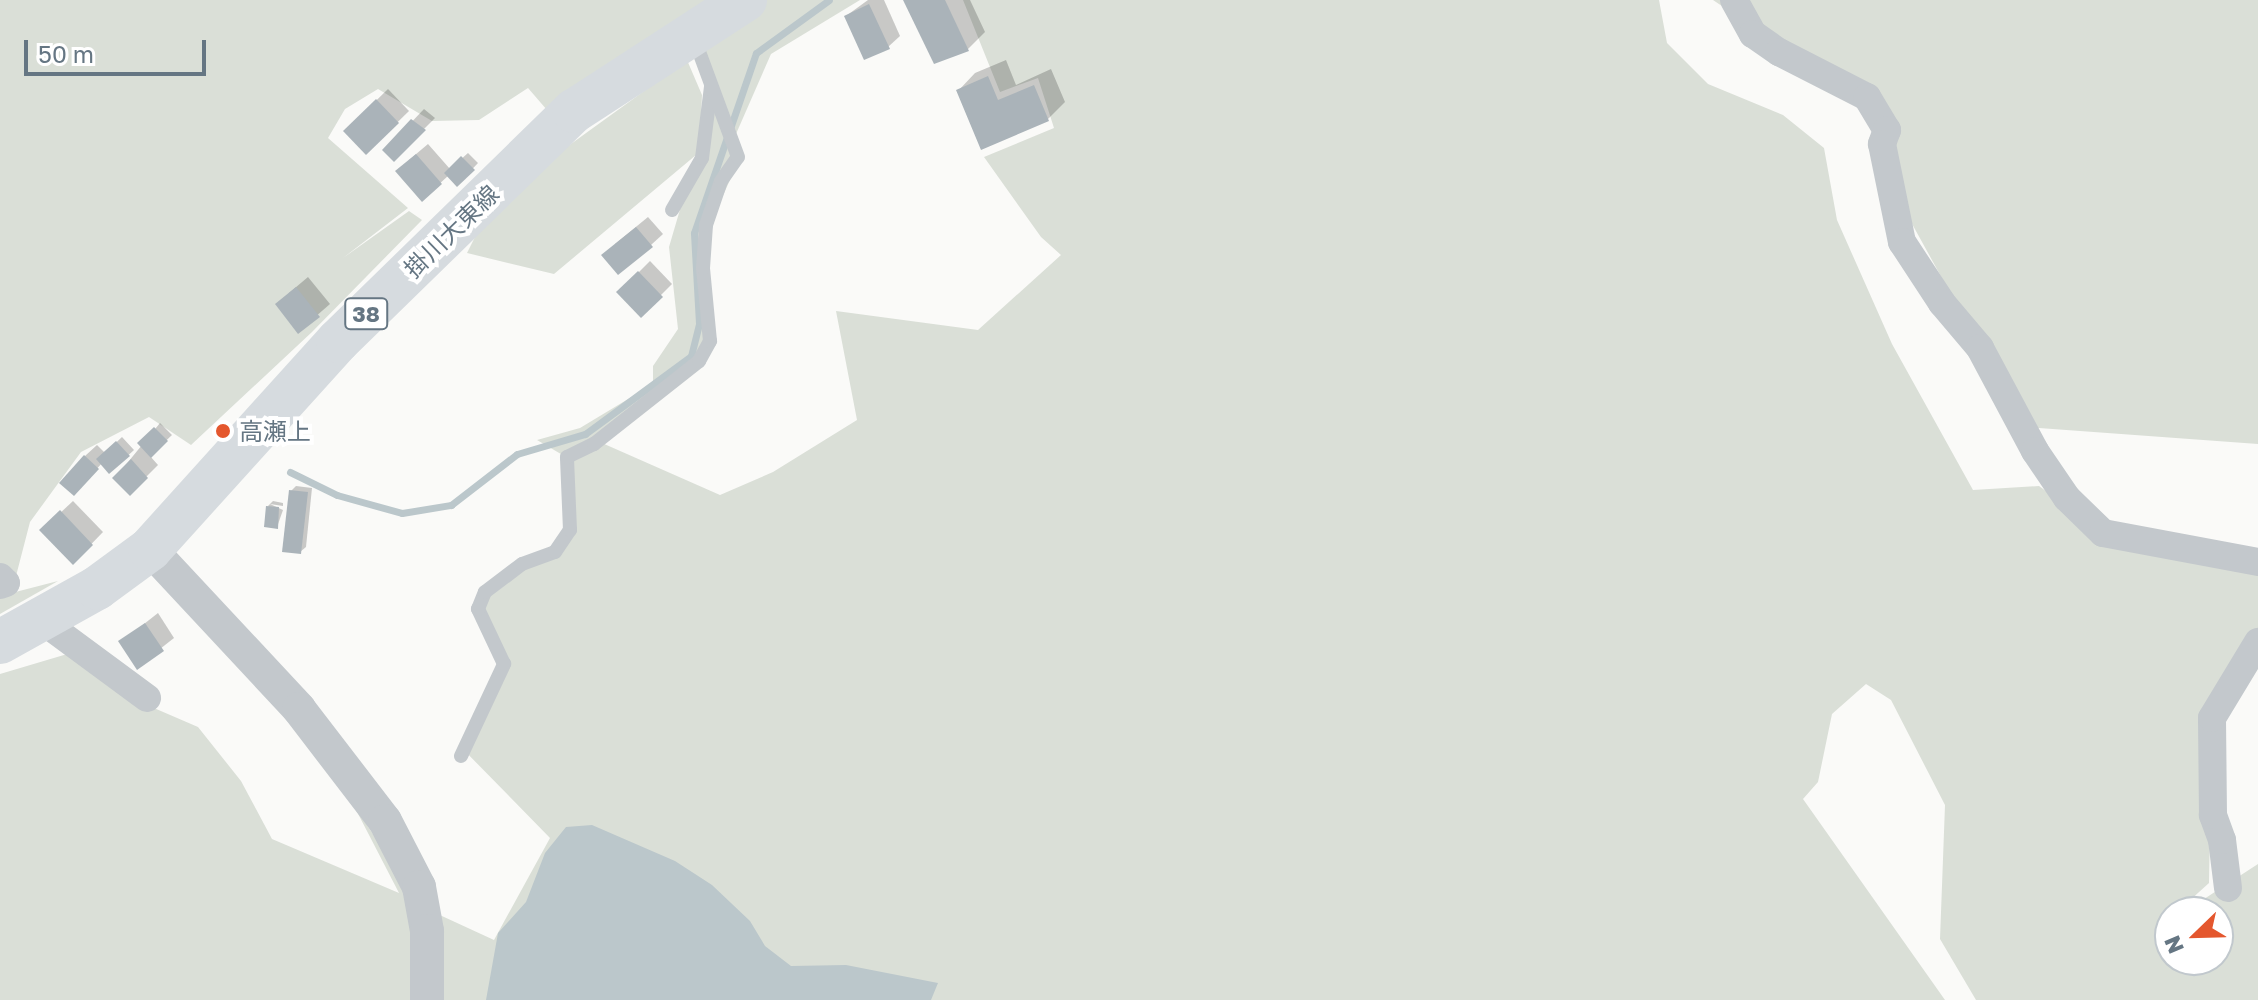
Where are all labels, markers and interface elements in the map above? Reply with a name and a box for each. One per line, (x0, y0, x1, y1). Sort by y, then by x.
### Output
scale bar (28, 24, 210, 74)
text: 50 m (38, 39, 94, 68)
street label: 掛川大東線 (398, 179, 504, 283)
road number: 38 (344, 296, 388, 332)
place label: 高瀬上 (239, 417, 311, 445)
marker: 高瀬上 (214, 422, 232, 440)
north arrow (2154, 896, 2234, 976)
text: N (2158, 932, 2189, 958)

